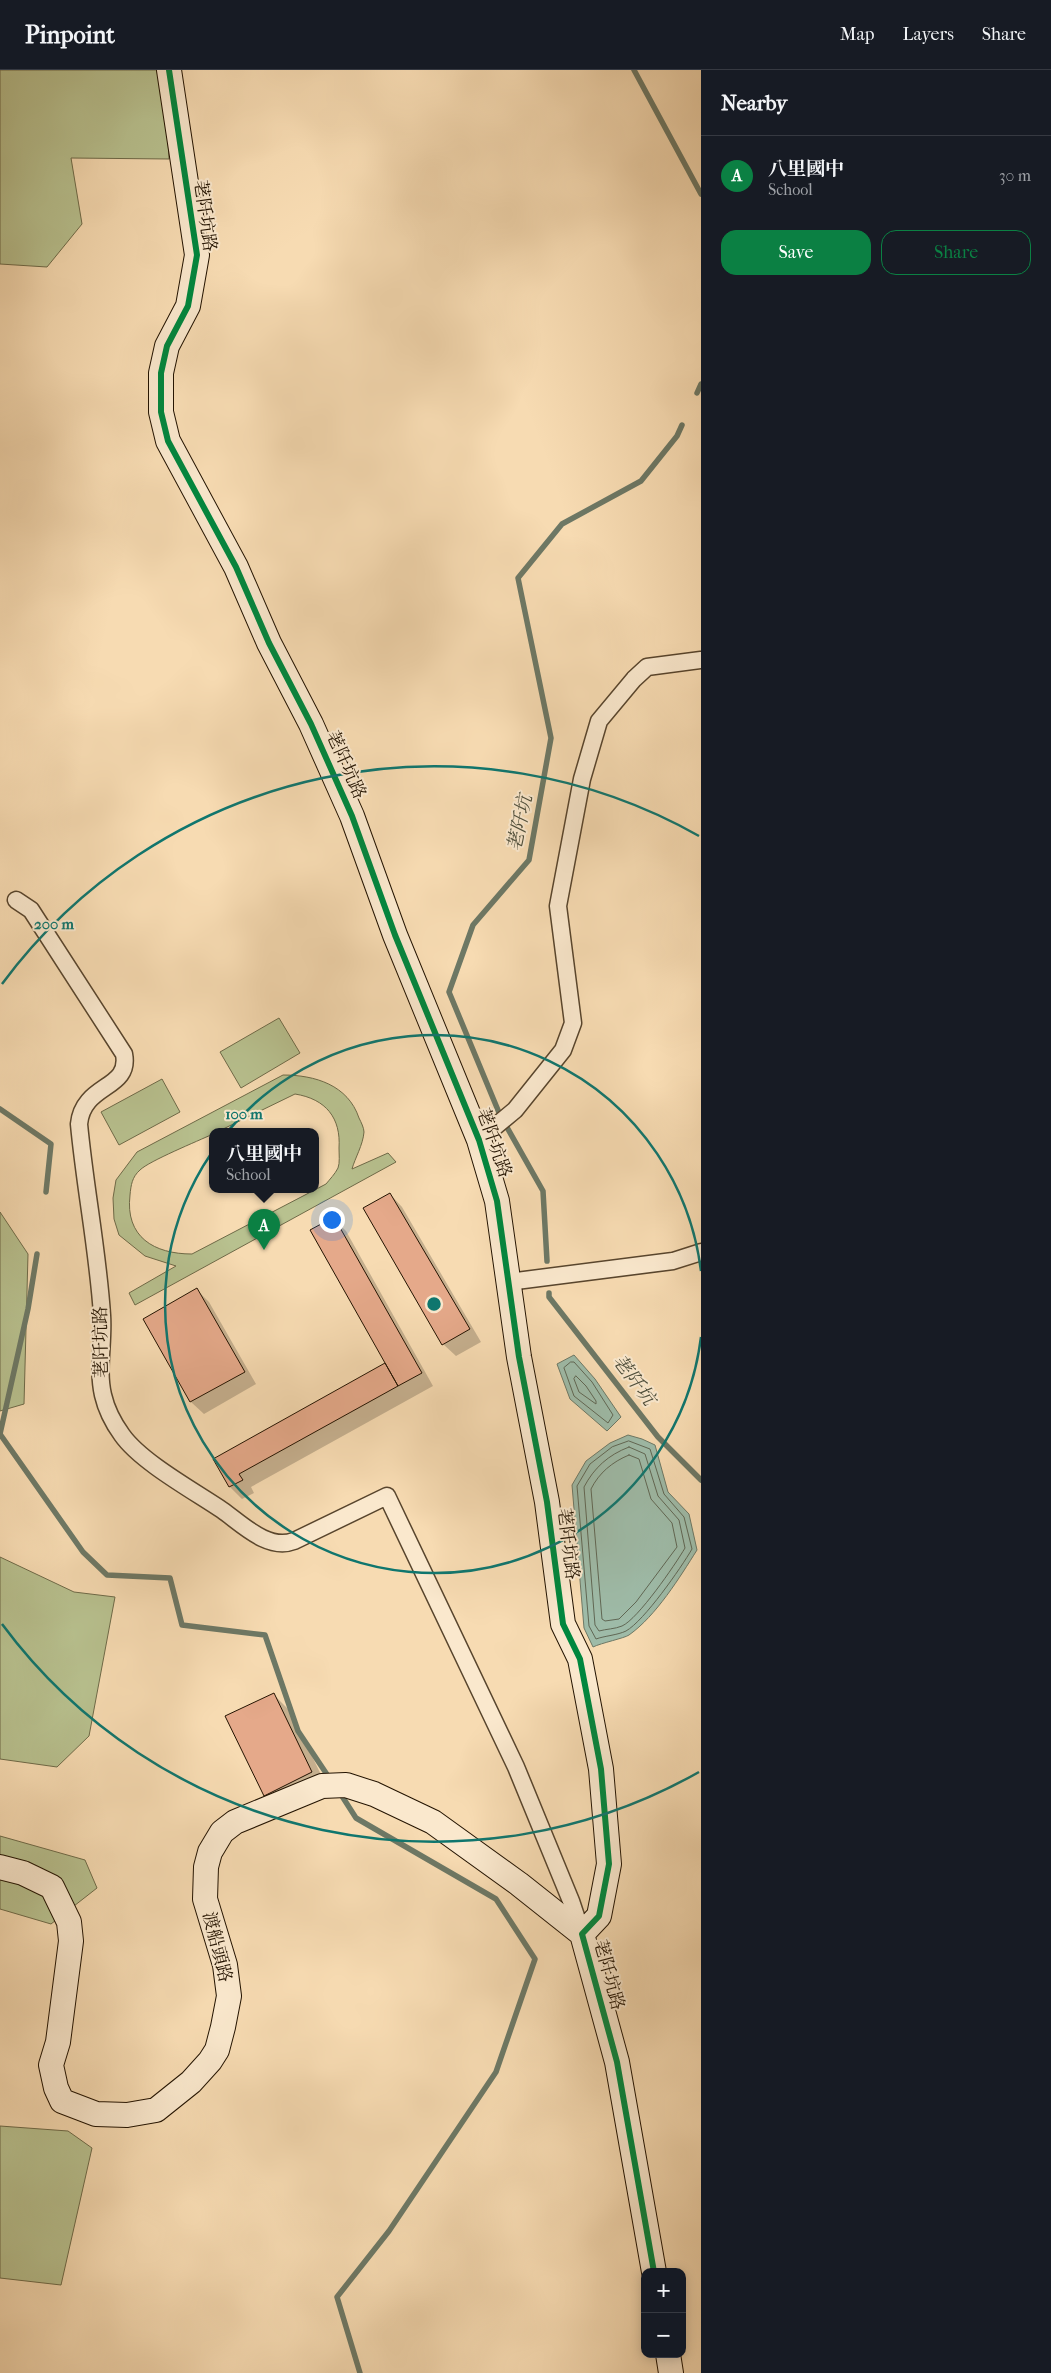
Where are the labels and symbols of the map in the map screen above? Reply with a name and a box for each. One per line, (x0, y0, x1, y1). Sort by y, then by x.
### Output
street label: 荖阡坑路 (190, 179, 220, 253)
street label: 荖阡坑路 (322, 728, 370, 802)
water label: 荖阡坑 (503, 790, 537, 853)
text: 200 m (34, 915, 74, 933)
text: 100 m (225, 1105, 263, 1123)
street label: 荖阡坑路 (472, 1106, 516, 1180)
your location (319, 1207, 345, 1233)
pin: A (248, 1209, 280, 1250)
centre of rings (425, 1295, 443, 1313)
street label: 荖阡坑路 (90, 1306, 112, 1378)
water label: 荖阡坑 (608, 1351, 662, 1412)
street label: 荖阡坑路 (553, 1507, 583, 1581)
street label: 渡船頭路 (198, 1910, 236, 1984)
street label: 荖阡坑路 (590, 1938, 628, 2012)

